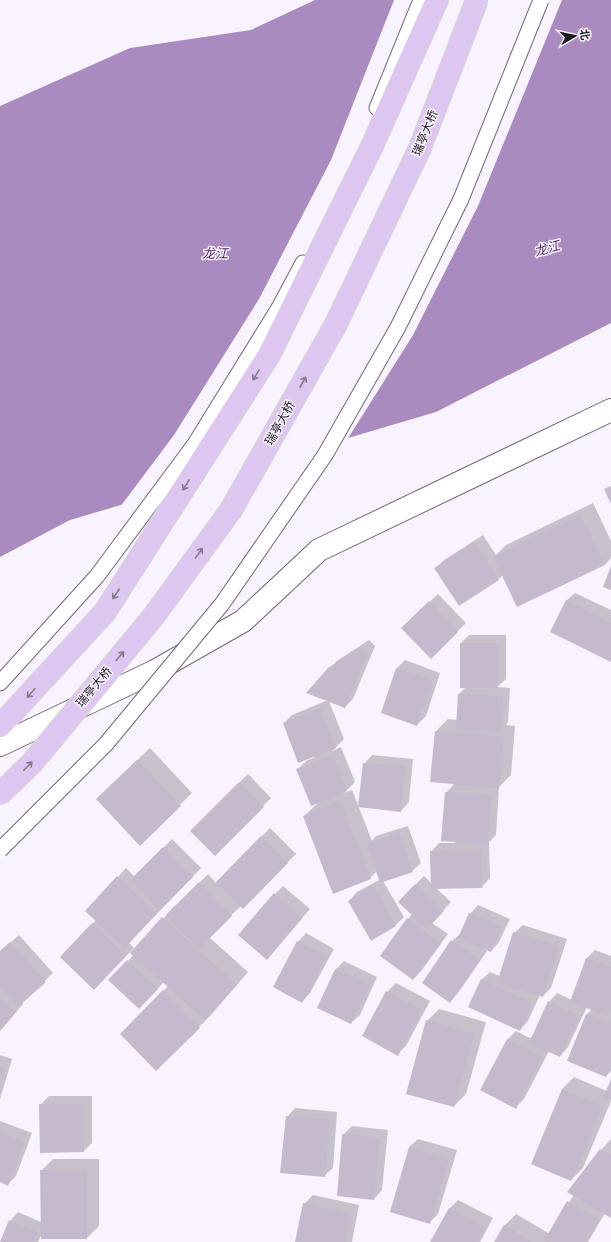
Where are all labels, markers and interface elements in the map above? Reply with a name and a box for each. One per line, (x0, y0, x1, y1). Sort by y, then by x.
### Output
north arrow (555, 16, 595, 56)
text: 北 (577, 28, 594, 41)
street label: 瑞亭大桥 (408, 107, 441, 158)
water label: 龙江 (532, 235, 564, 260)
water label: 龙江 (202, 244, 230, 262)
one-way arrow (251, 369, 259, 381)
one-way arrow (299, 376, 307, 388)
street label: 瑞亭大桥 (260, 398, 299, 448)
one-way arrow (182, 479, 190, 490)
one-way arrow (195, 548, 204, 559)
one-way arrow (112, 589, 120, 600)
one-way arrow (115, 651, 124, 661)
street label: 瑞亭大桥 (72, 663, 116, 711)
one-way arrow (27, 687, 36, 697)
one-way arrow (23, 761, 33, 771)

